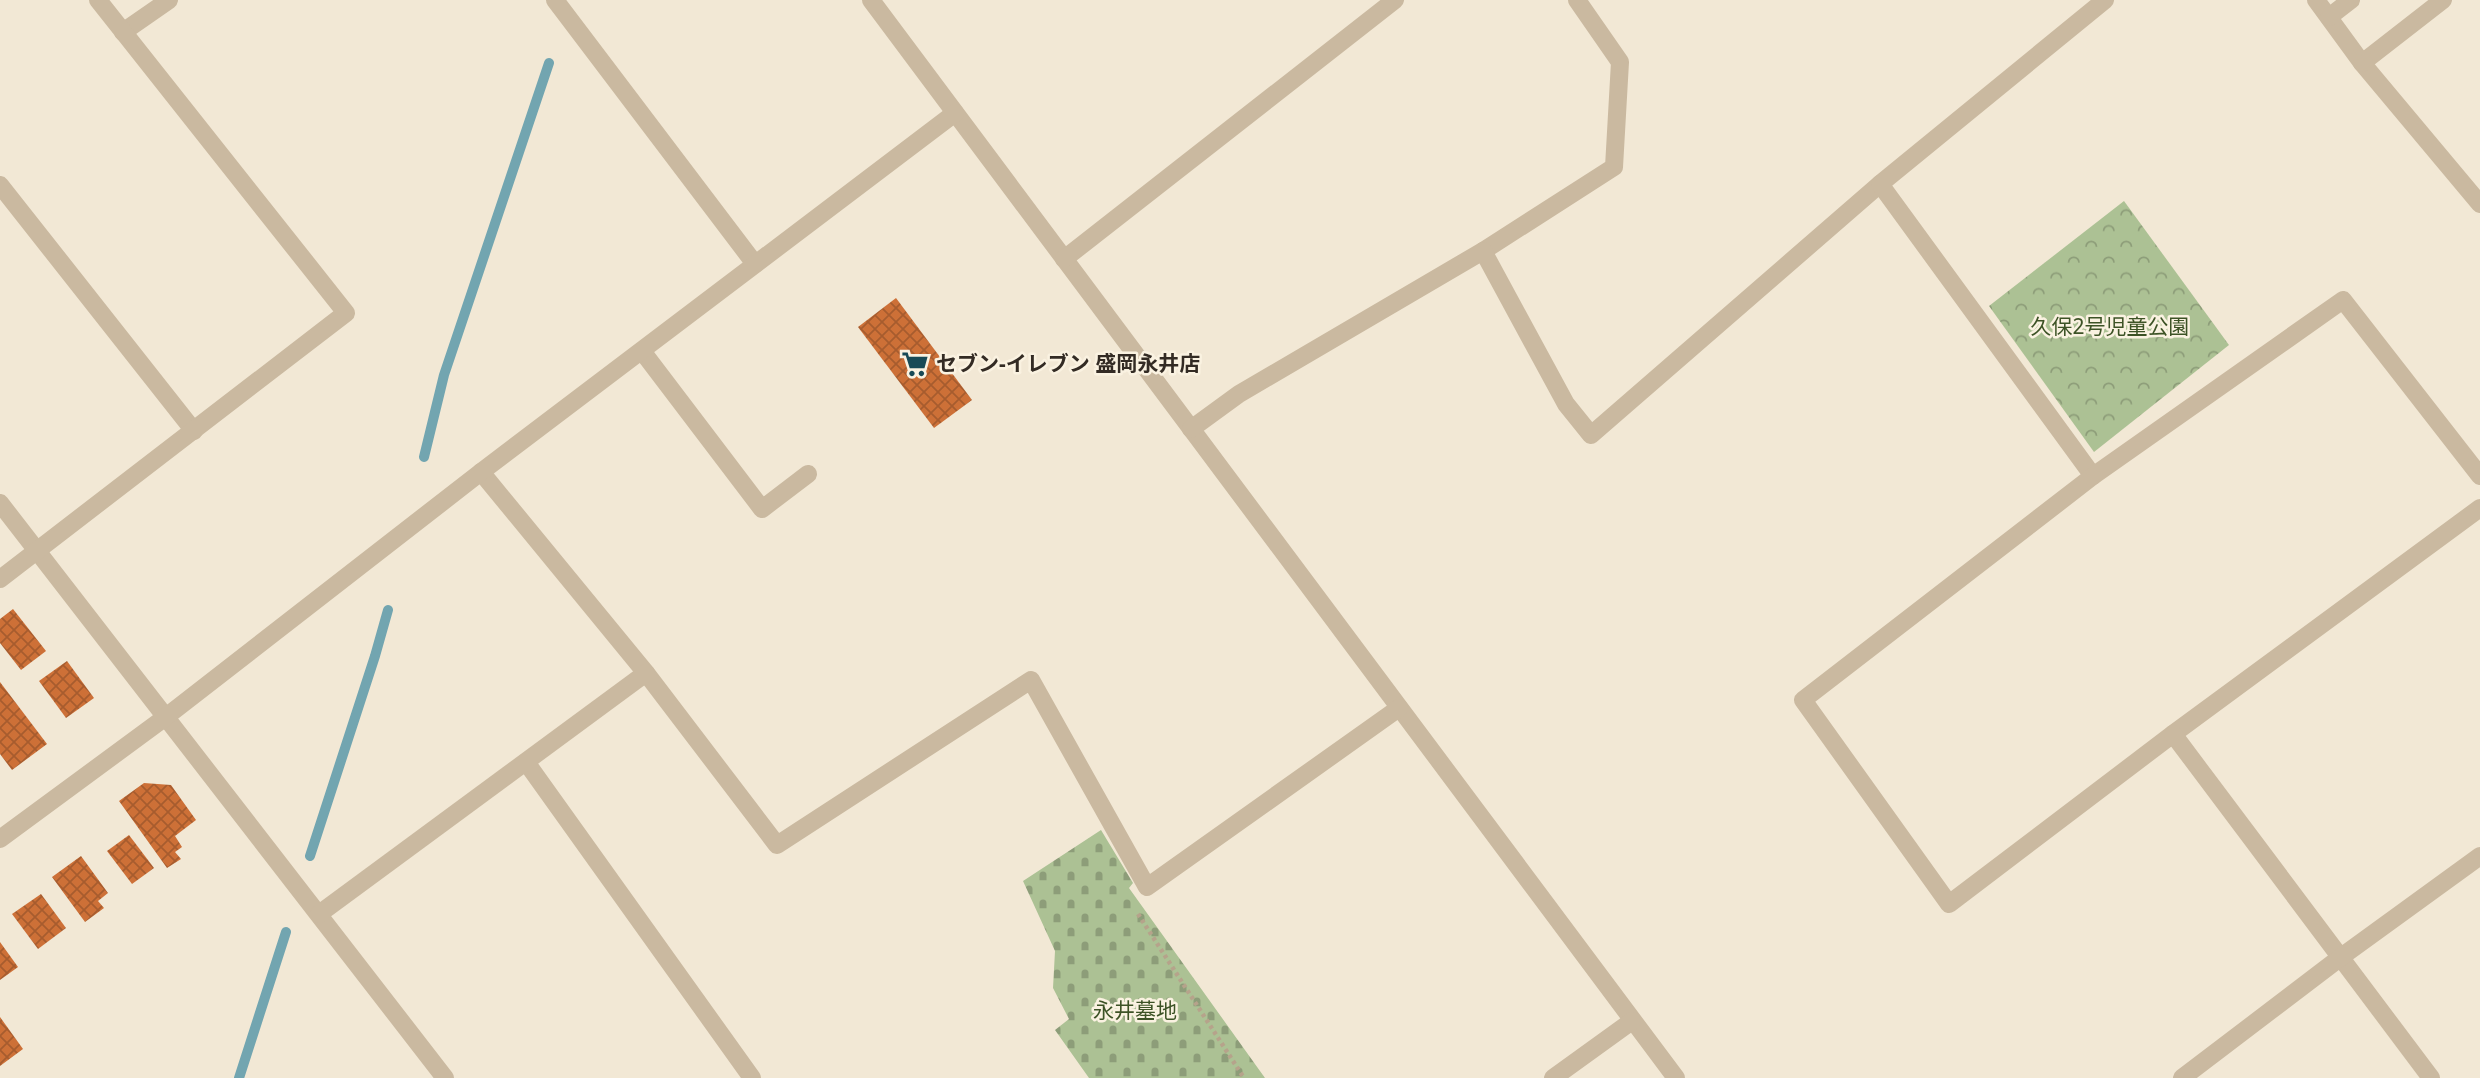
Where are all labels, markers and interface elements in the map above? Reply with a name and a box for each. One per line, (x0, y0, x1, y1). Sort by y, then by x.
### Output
park label: 久保2号児童公園 (2030, 312, 2190, 340)
supermarket icon: セブン-イレブン 盛岡永井店 (900, 349, 930, 379)
place label: セブン-イレブン 盛岡永井店 (936, 349, 1200, 377)
park label: 永井墓地 (1093, 996, 1177, 1024)

